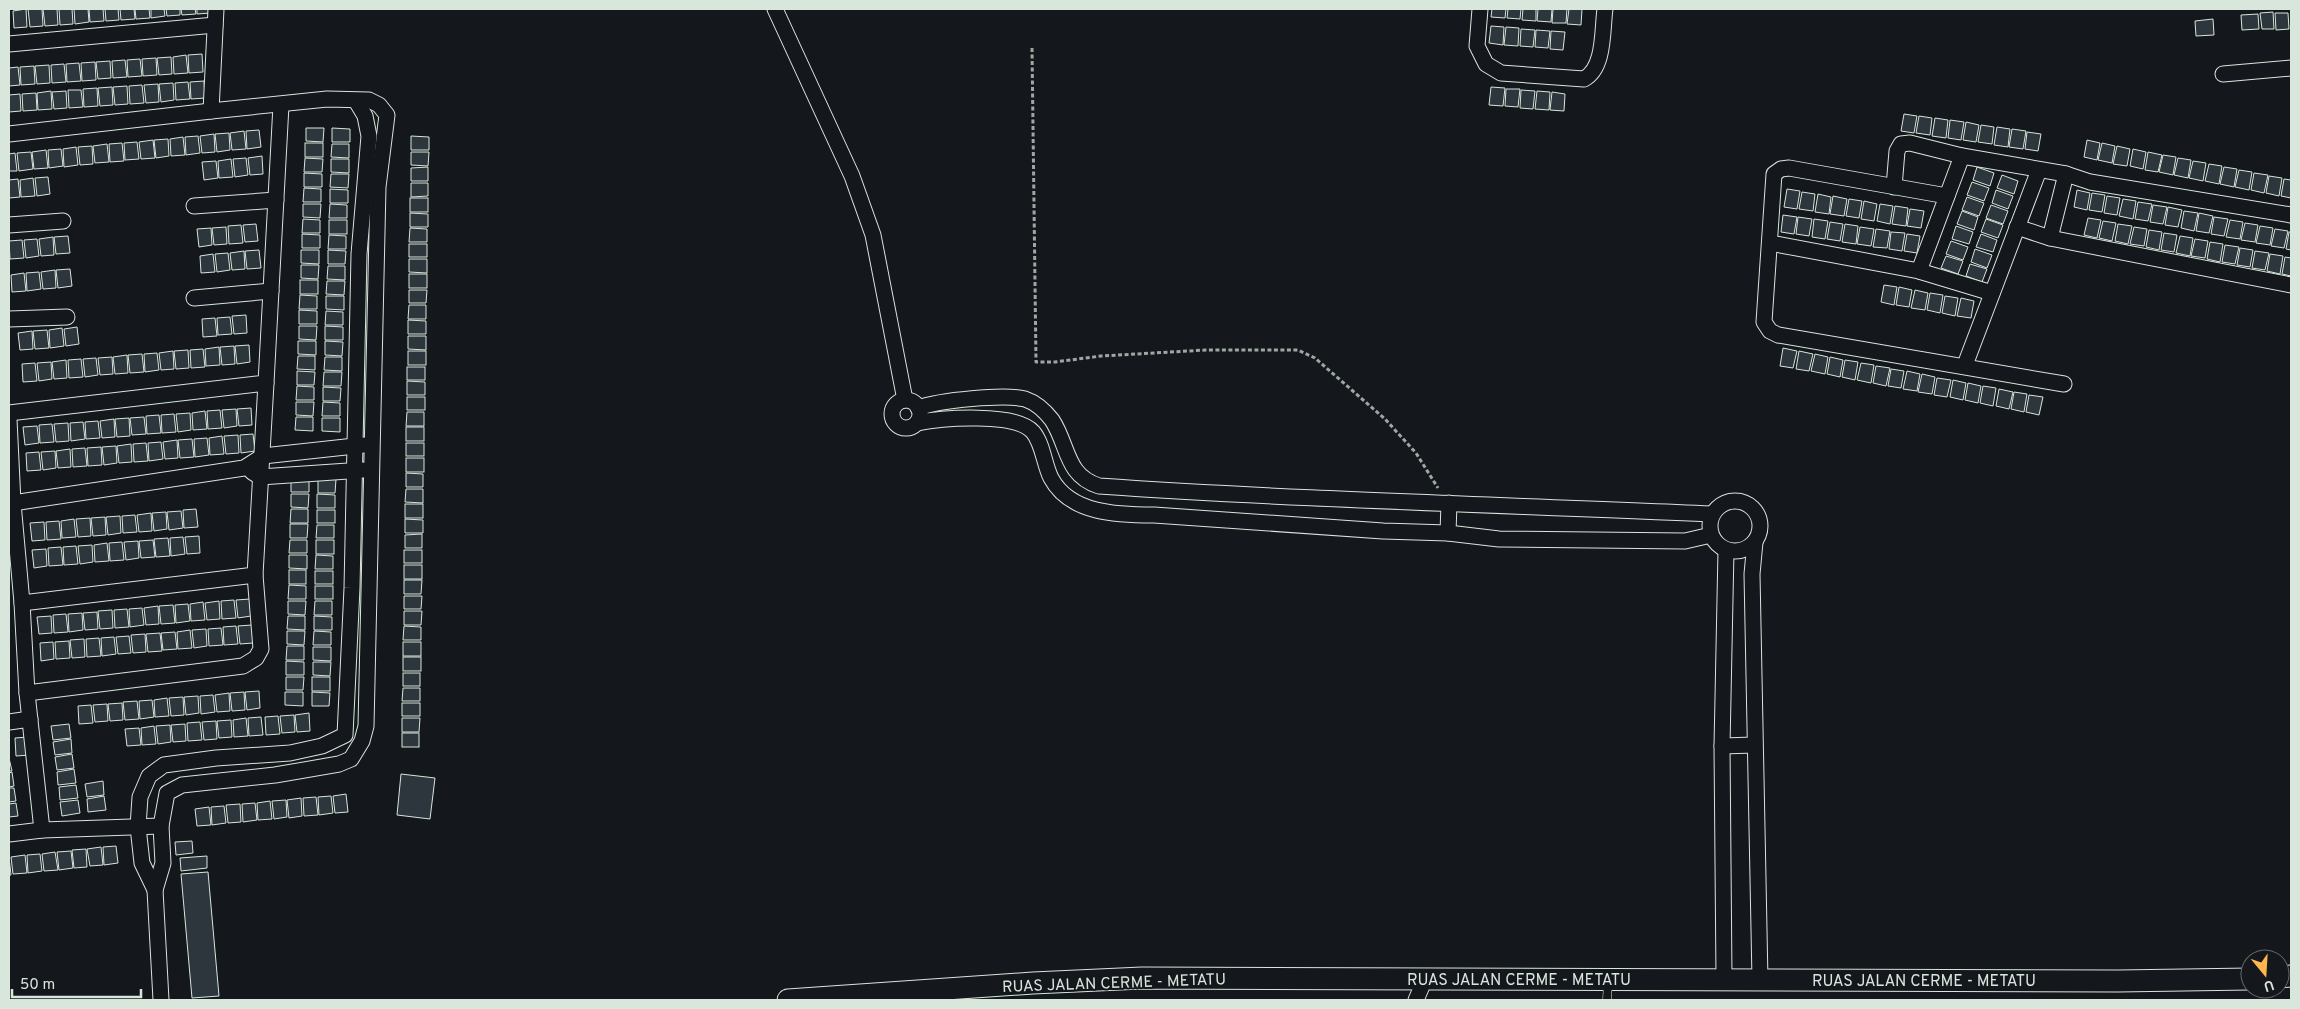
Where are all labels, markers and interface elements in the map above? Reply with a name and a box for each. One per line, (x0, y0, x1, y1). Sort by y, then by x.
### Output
north arrow (2240, 949, 2290, 999)
scale bar (12, 966, 141, 998)
street label: RUAS JALAN CERME - METATU (1002, 970, 1226, 998)
street label: RUAS JALAN CERME - METATU (1407, 971, 1631, 991)
street label: RUAS JALAN CERME - METATU (1812, 972, 2036, 992)
text: U (2261, 975, 2276, 995)
text: 50 m (20, 976, 55, 995)

